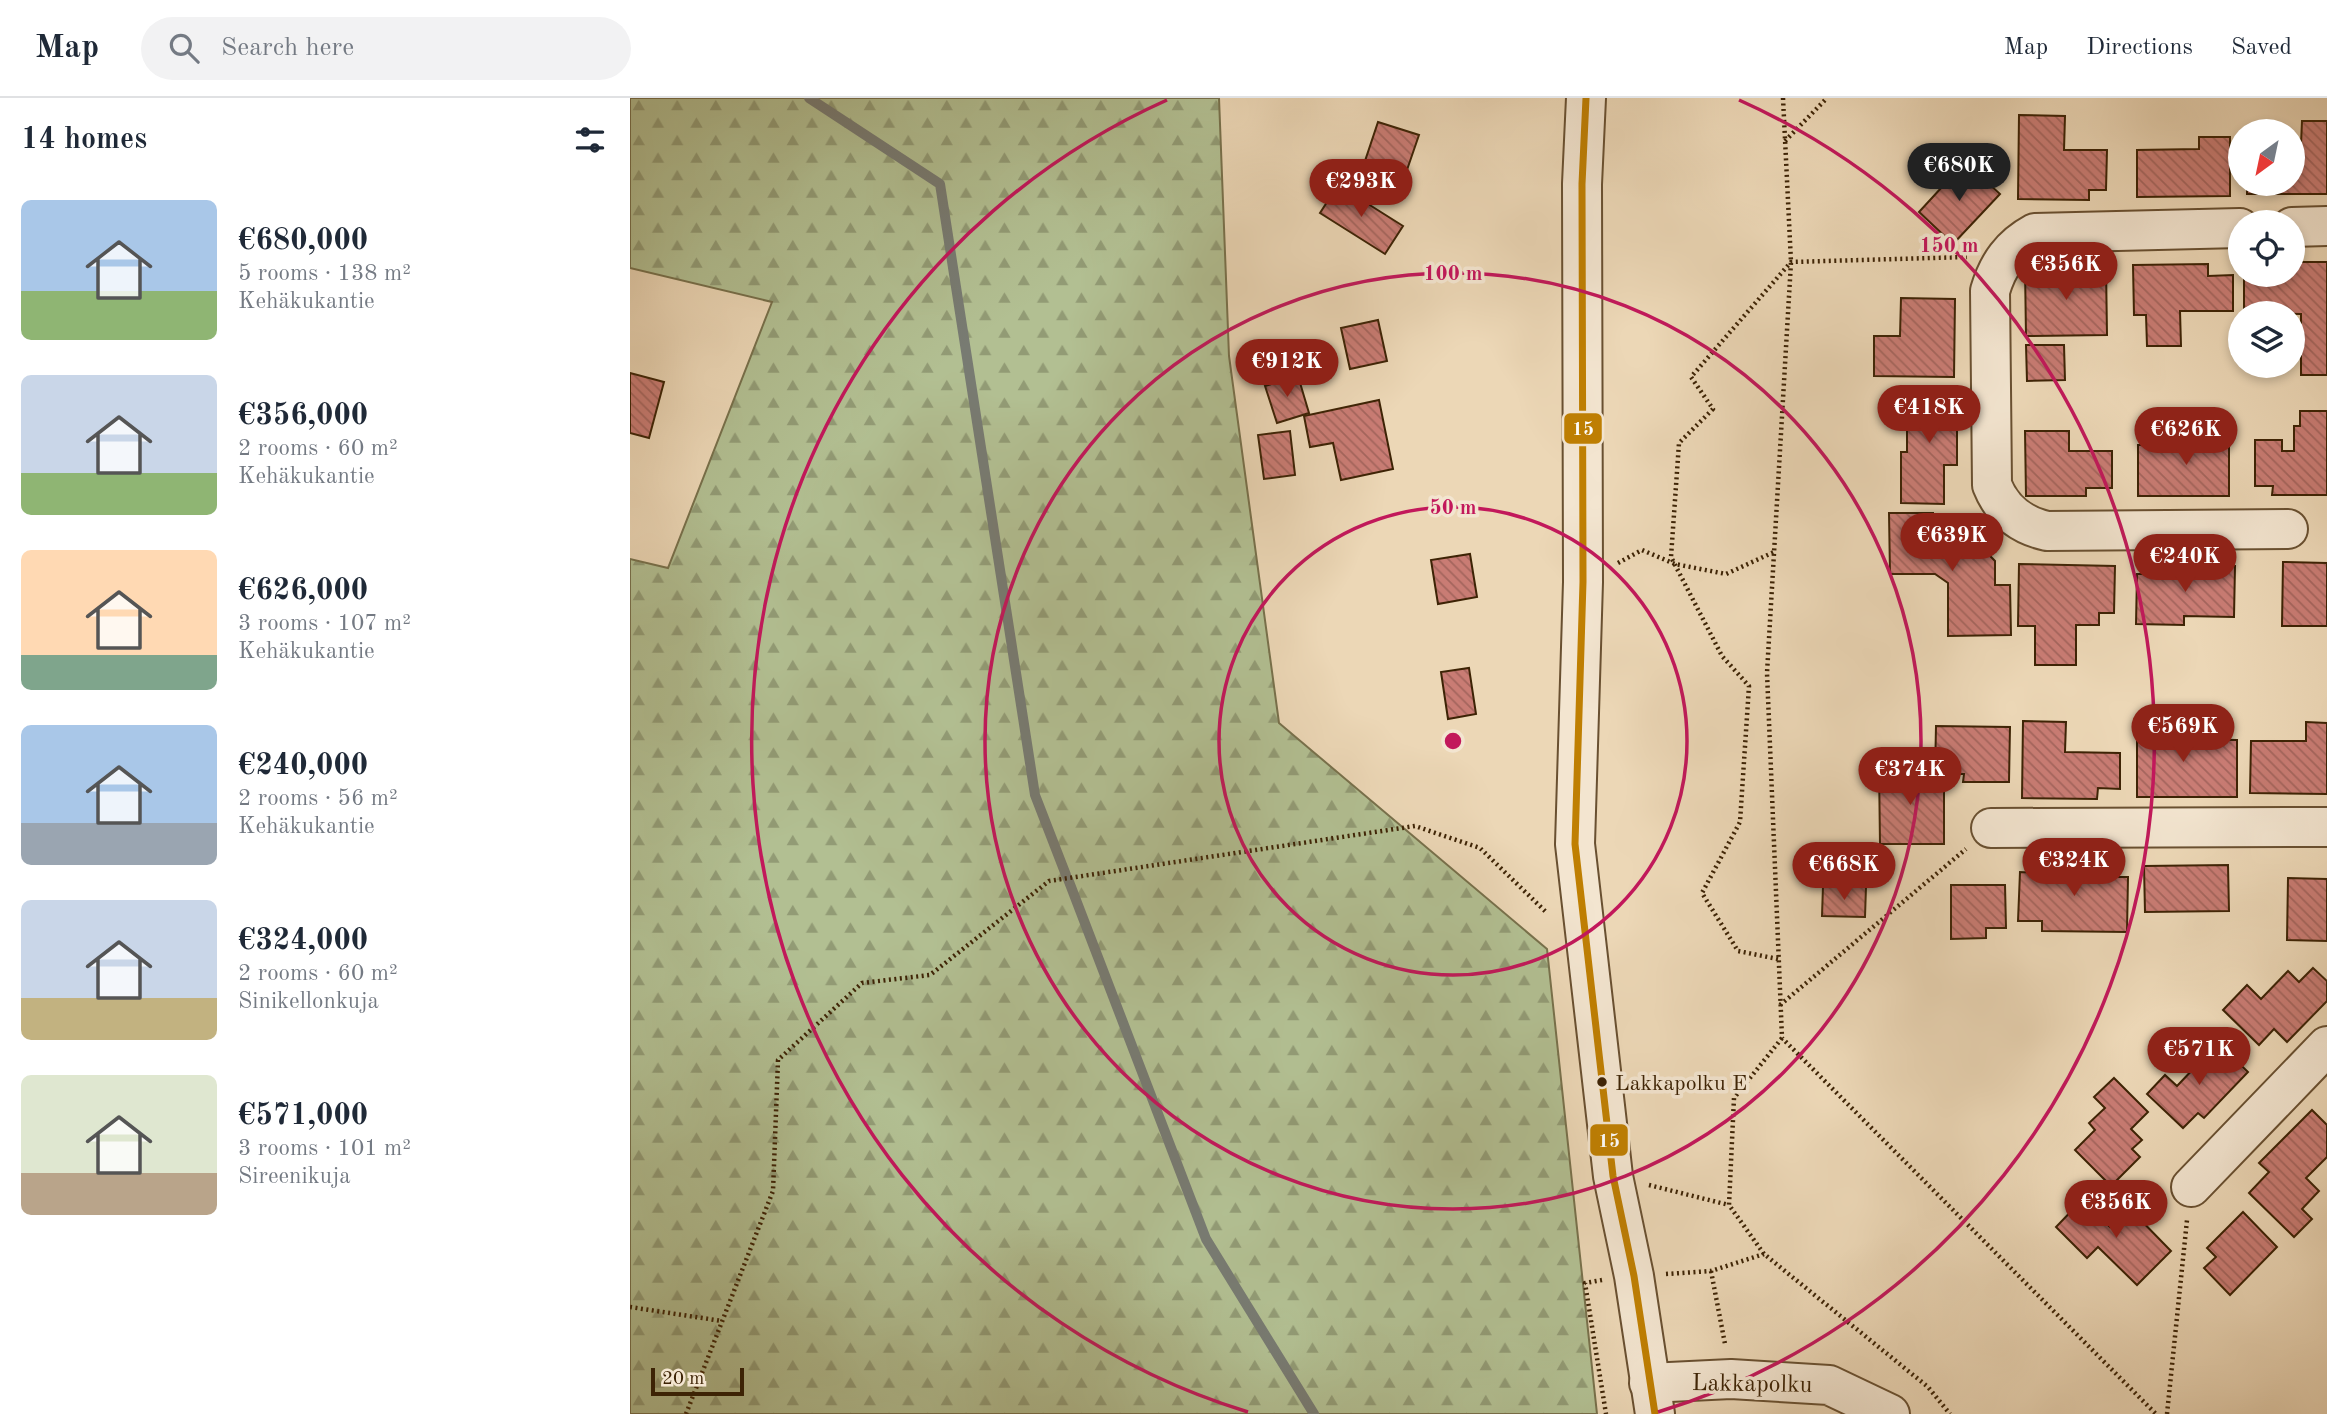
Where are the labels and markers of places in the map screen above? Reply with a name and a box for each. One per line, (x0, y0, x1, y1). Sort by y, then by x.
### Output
pin: €680K (1910, 144, 2008, 203)
pin: €293K (1312, 159, 1410, 219)
pin: €356K (2017, 242, 2115, 302)
pin: €912K (1238, 340, 1336, 399)
pin: €418K (1880, 386, 1978, 445)
pin: €626K (2137, 408, 2235, 467)
pin: €639K (1903, 514, 2001, 573)
pin: €240K (2136, 534, 2234, 594)
pin: €569K (2134, 704, 2232, 764)
centre of rings (1441, 729, 1465, 753)
pin: €374K (1861, 748, 1959, 807)
pin: €324K (2025, 838, 2123, 898)
pin: €668K (1795, 842, 1893, 902)
pin: €571K (2150, 1028, 2248, 1087)
place label: Lakkapolku E (1615, 1073, 1747, 1095)
marker: Lakkapolku E (1595, 1075, 1609, 1089)
pin: €356K (2067, 1180, 2165, 1240)

